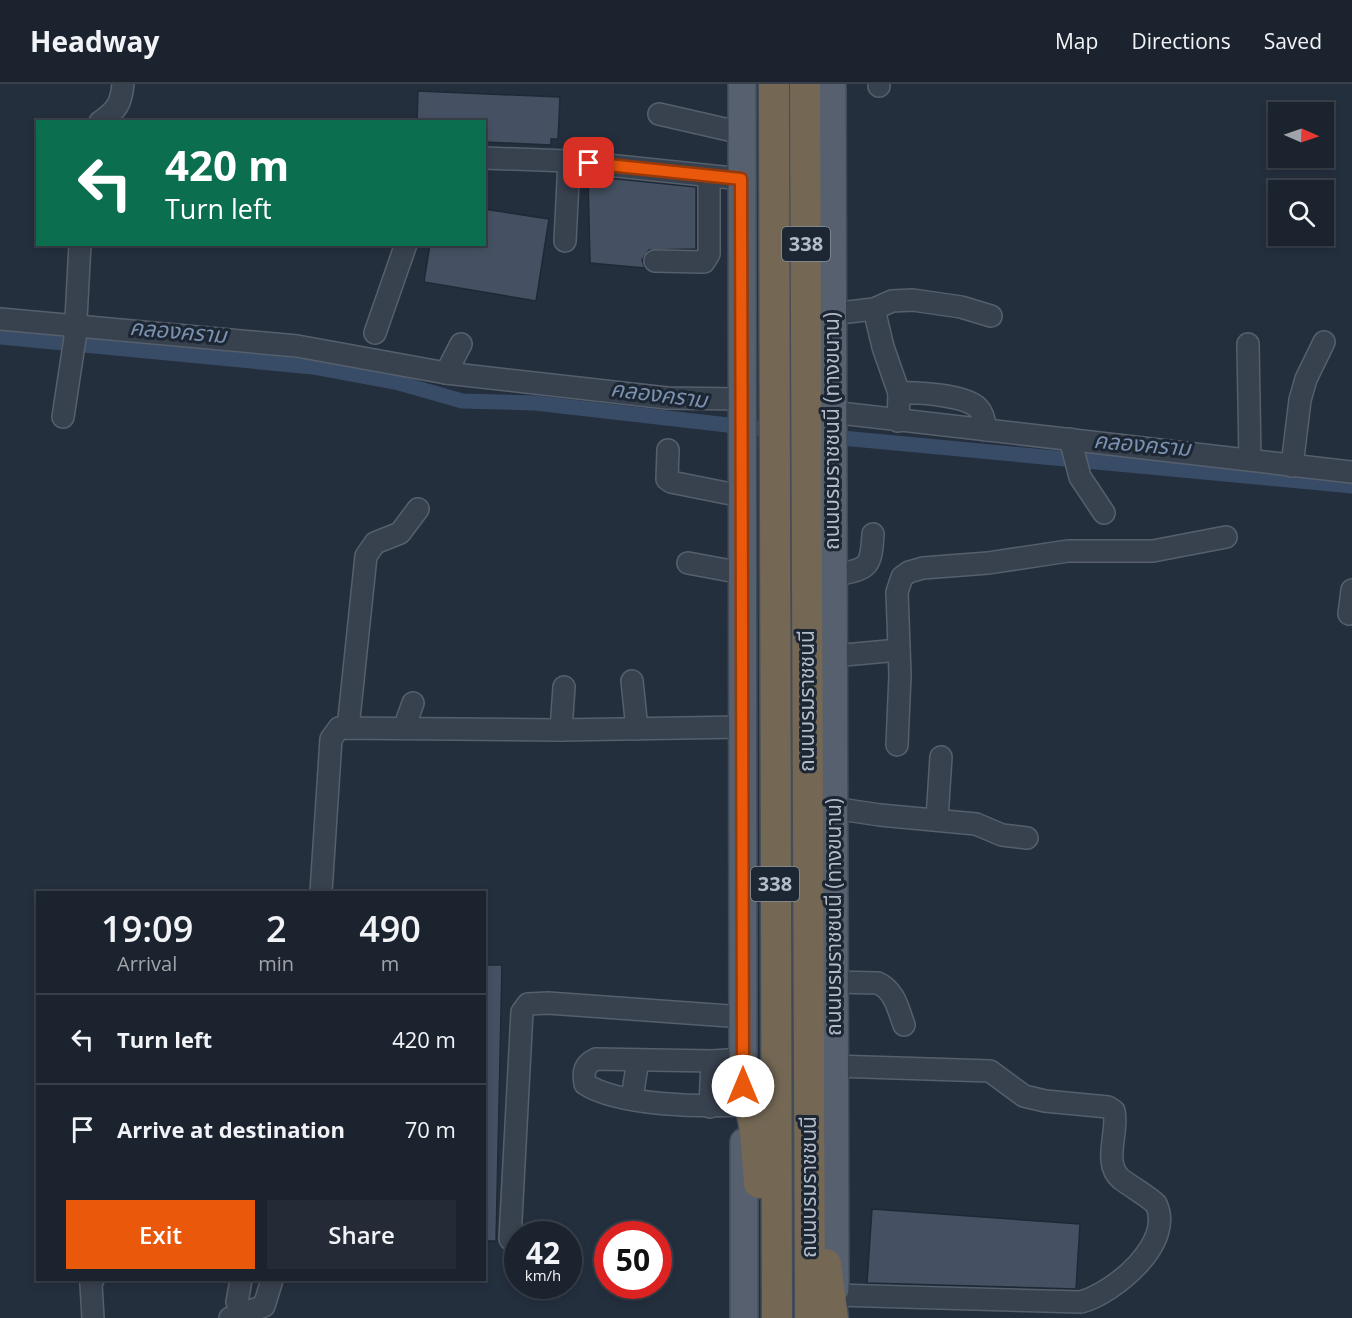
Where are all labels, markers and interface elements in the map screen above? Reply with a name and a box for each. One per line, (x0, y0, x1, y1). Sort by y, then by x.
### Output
text: Headway (30, 22, 159, 60)
text: Map (1055, 27, 1098, 55)
text: Directions (1131, 27, 1231, 55)
text: Saved (1264, 27, 1322, 55)
north arrow (1268, 102, 1334, 168)
map controls (1268, 102, 1334, 246)
text: 420 m (165, 136, 289, 193)
pin (563, 137, 614, 188)
icon: left (66, 144, 144, 222)
icon: arrive (572, 146, 605, 179)
button: search (1268, 180, 1334, 246)
text: Turn left (165, 190, 272, 227)
road number: 338 (782, 227, 830, 261)
water label: คลองคราม (128, 311, 229, 349)
street label: ถนนบรมราชชนนี (ทางขนาน) (817, 312, 845, 550)
water label: คลองคราม (609, 372, 711, 414)
water label: คลองคราม (1092, 424, 1193, 462)
street label: ถนนบรมราชชนนี (792, 630, 820, 772)
street label: ถนนบรมราชชนนี (ทางขนาน) (819, 798, 847, 1036)
road number: 338 (751, 867, 799, 901)
text: 19:09 (101, 904, 193, 953)
text: 2 (266, 904, 287, 953)
text: 490 (359, 904, 421, 953)
text: Arrival (117, 950, 177, 977)
text: min (258, 950, 294, 977)
text: m (381, 950, 399, 977)
icon: left (66, 1023, 99, 1056)
text: Turn left (117, 1024, 212, 1054)
text: 420 m (392, 1024, 456, 1054)
position arrow (711, 1054, 775, 1118)
icon: arrive (66, 1113, 99, 1146)
text: Arrive at destination (117, 1114, 345, 1144)
text: 70 m (405, 1114, 456, 1144)
street label: ถนนบรมราชชนนี (794, 1116, 822, 1258)
button: Exit (66, 1200, 255, 1269)
button: Share (267, 1200, 456, 1269)
speed limit sign: 50 (594, 1221, 672, 1299)
text: 42 (526, 1232, 560, 1273)
text: km/h (525, 1265, 561, 1285)

